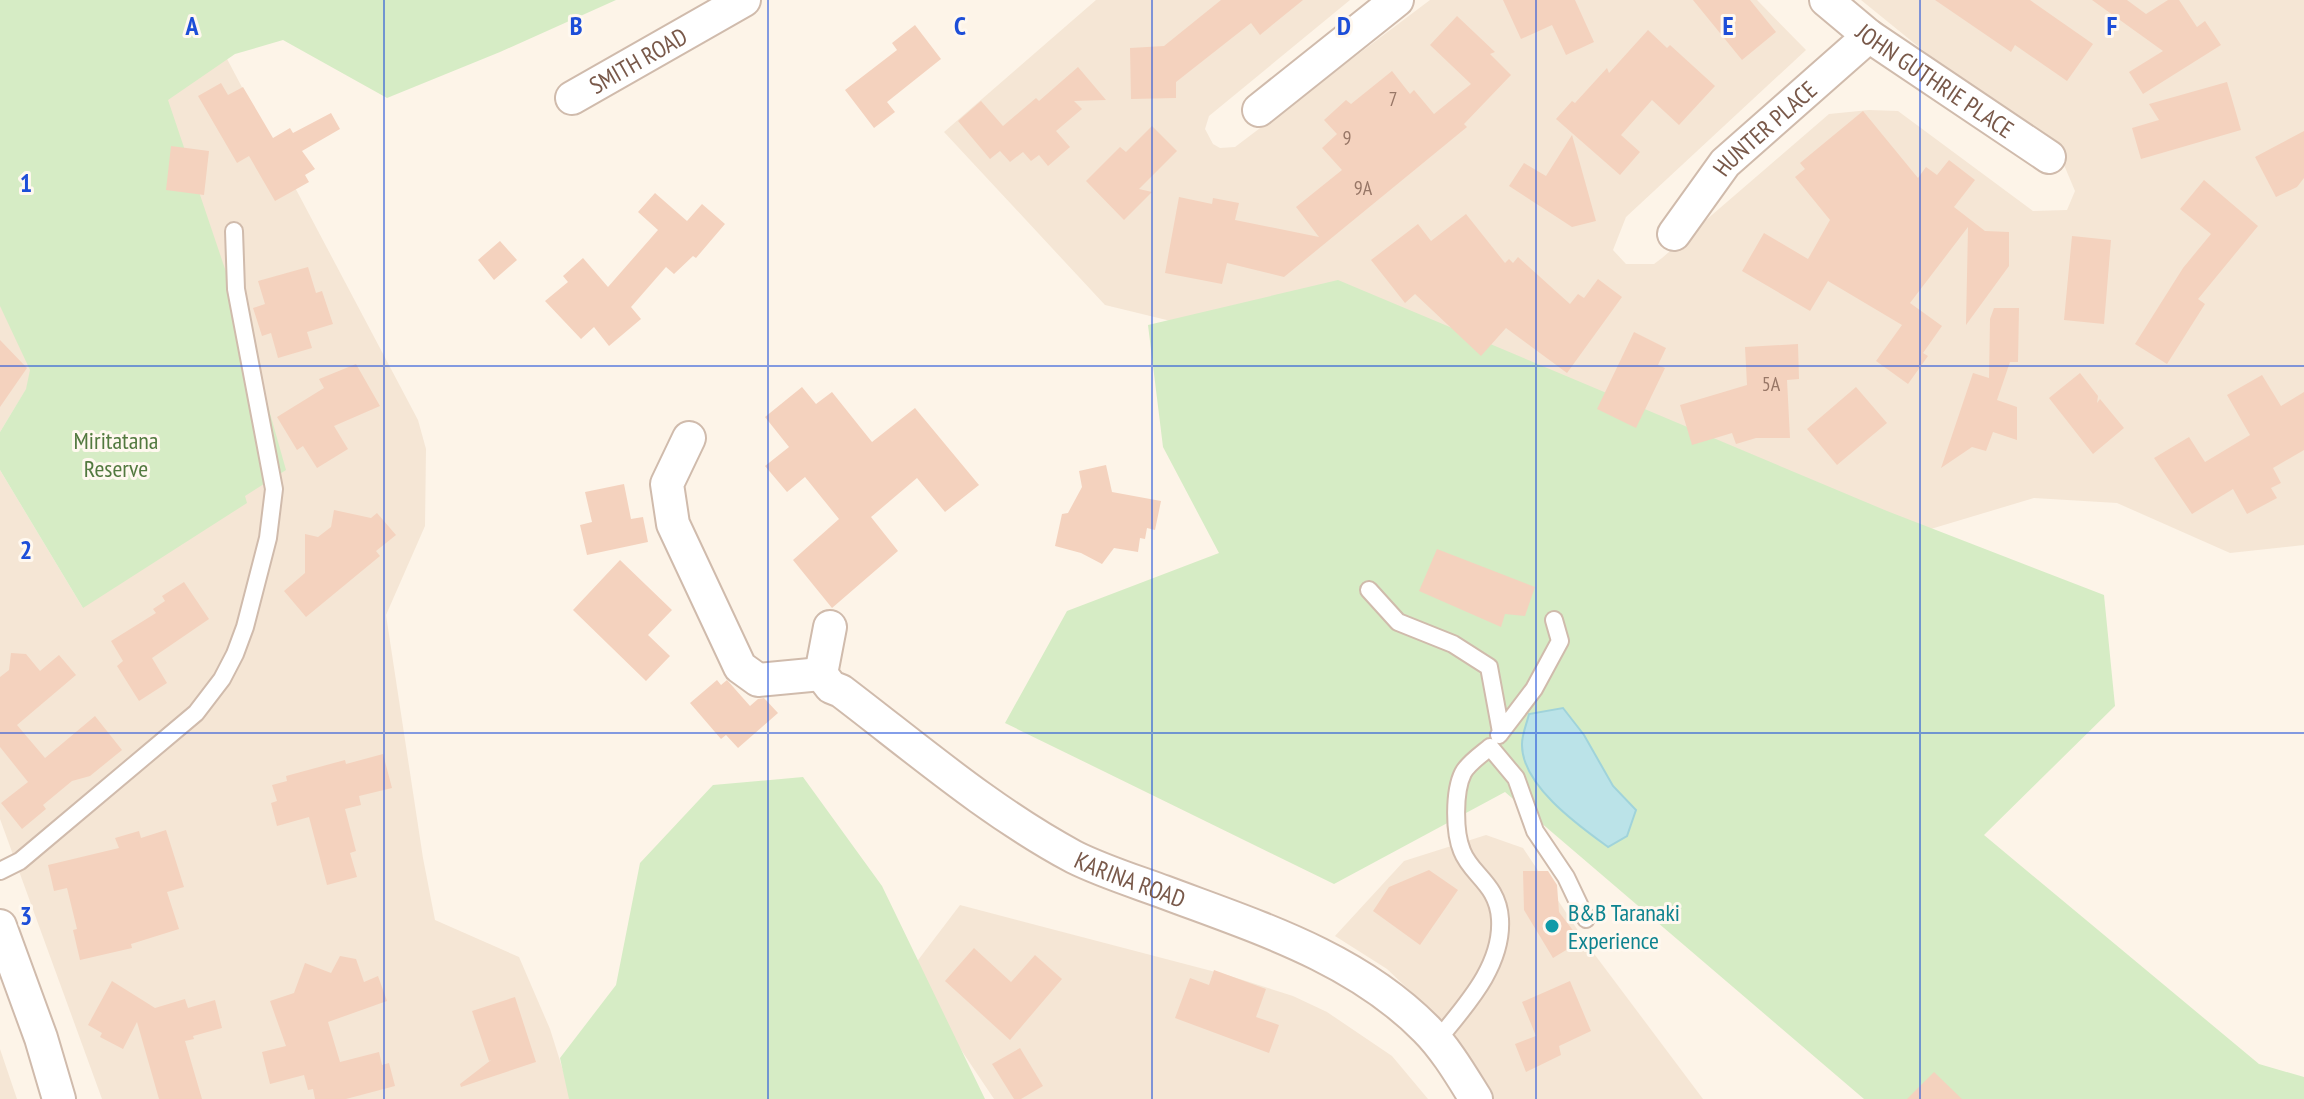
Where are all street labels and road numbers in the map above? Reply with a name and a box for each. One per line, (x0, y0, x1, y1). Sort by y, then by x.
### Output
street label: JOHN GUTHRIE PLACE (1849, 16, 2020, 145)
street label: SMITH ROAD (584, 20, 692, 100)
street label: HUNTER PLACE (1705, 74, 1823, 182)
street label: KARINA ROAD (1070, 844, 1190, 914)

